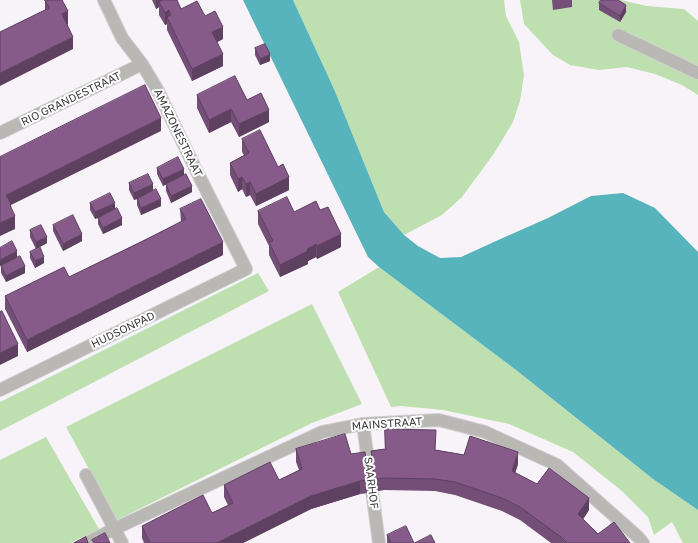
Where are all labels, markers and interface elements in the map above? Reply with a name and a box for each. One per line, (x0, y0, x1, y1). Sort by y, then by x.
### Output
street label: RIO GRANDESTRAAT (19, 69, 123, 129)
street label: AMAZONESTRAAT (151, 87, 205, 179)
street label: HUDSONPAD (89, 309, 157, 351)
street label: MAINSTRAAT (351, 415, 423, 433)
street label: SAARHOF (361, 456, 381, 510)

